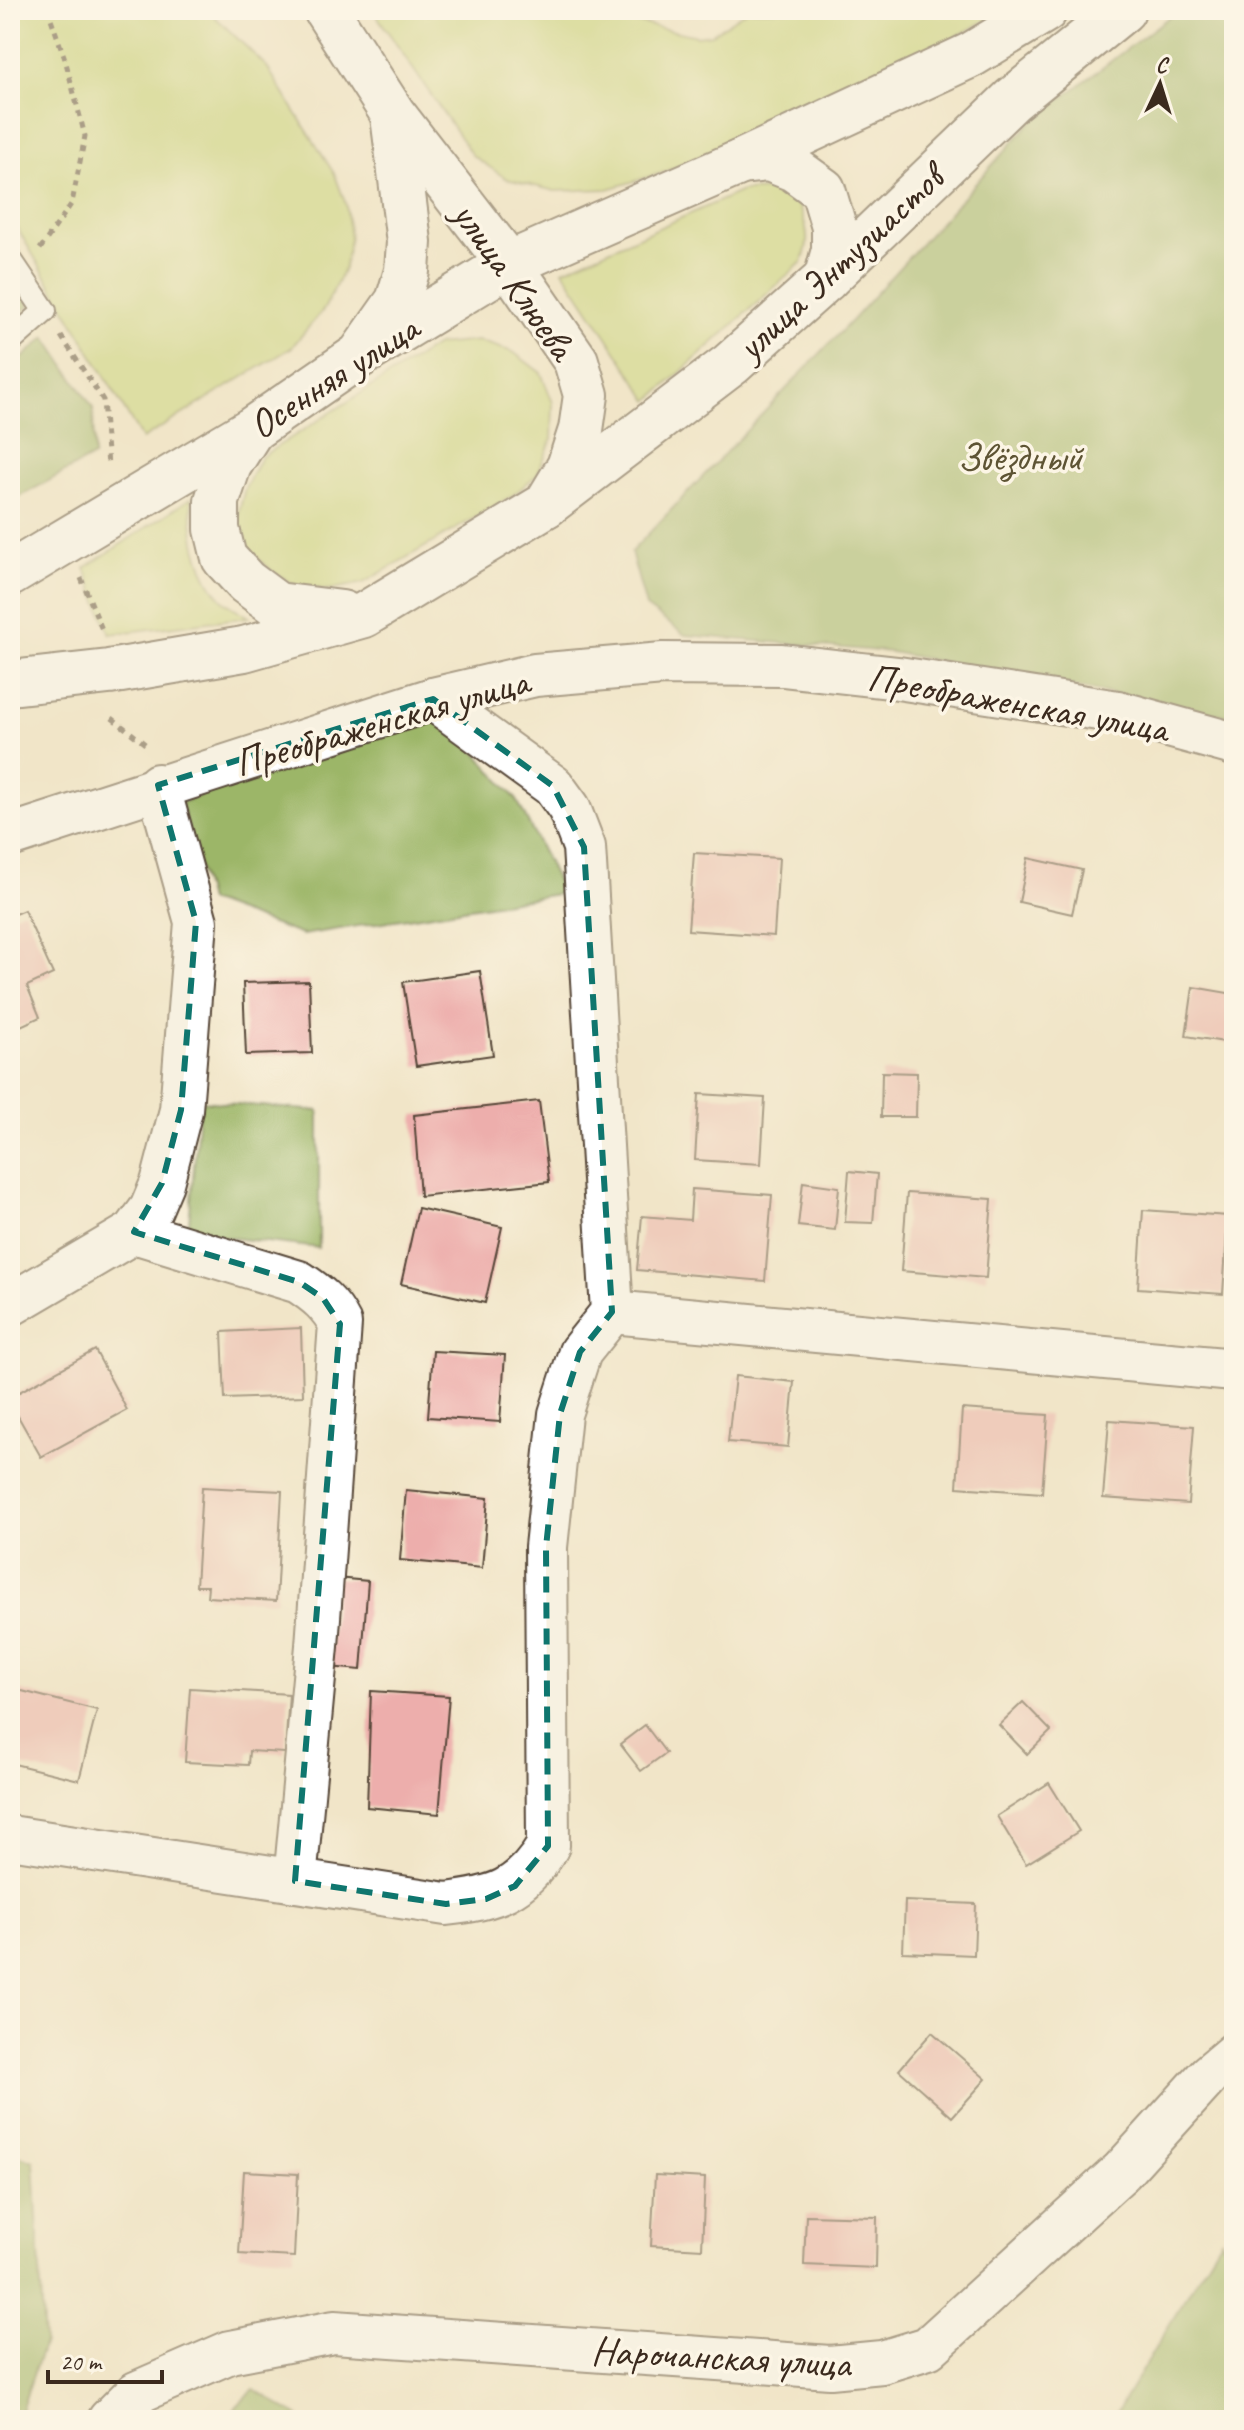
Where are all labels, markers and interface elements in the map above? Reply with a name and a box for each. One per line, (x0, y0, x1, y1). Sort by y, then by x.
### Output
north arrow (1120, 44, 1200, 124)
text: С (1155, 51, 1171, 80)
street label: улица Энтузиастов (724, 150, 958, 373)
street label: улица Клюева (440, 190, 589, 372)
street label: Осенняя улица (239, 302, 431, 450)
park label: Звёздный (958, 432, 1085, 482)
street label: Преображенская улица (864, 652, 1175, 755)
street label: Преображенская улица (228, 655, 538, 788)
street label: Нарочанская улица (590, 2325, 855, 2389)
scale bar (48, 2334, 162, 2384)
text: 20 m (60, 2347, 103, 2377)

